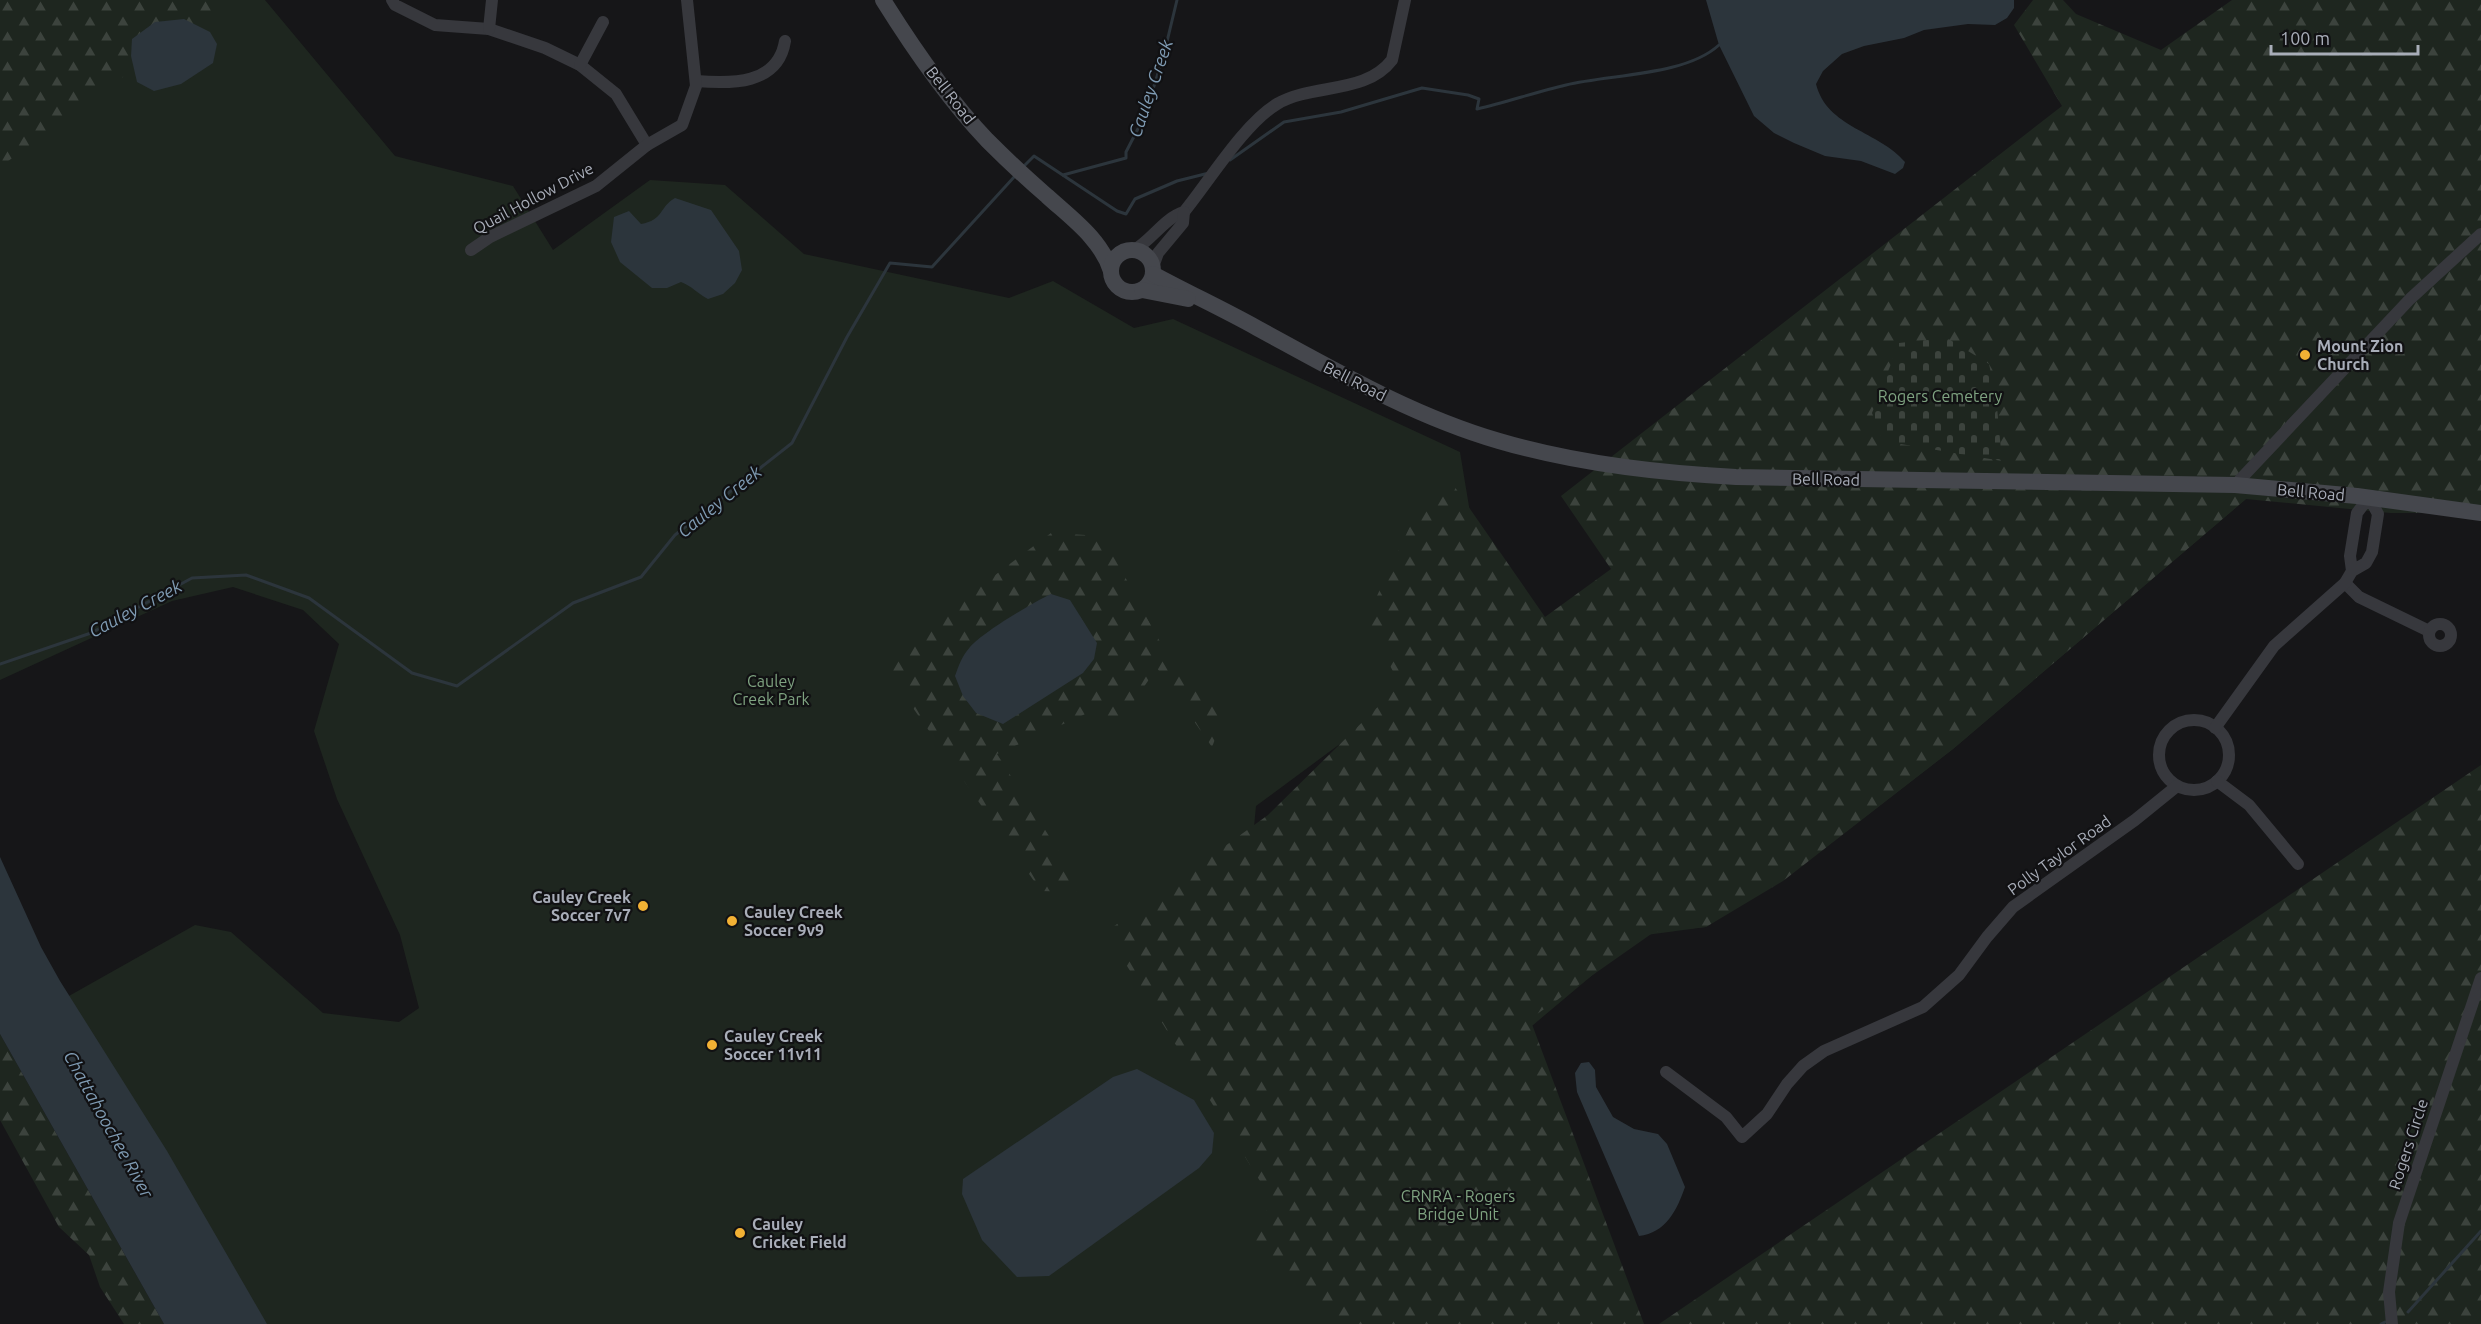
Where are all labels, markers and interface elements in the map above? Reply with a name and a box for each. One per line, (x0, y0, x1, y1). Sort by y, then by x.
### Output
scale bar (2271, 18, 2418, 56)
text: 100 m (2280, 28, 2330, 48)
water label: Cauley Creek (1124, 36, 1176, 140)
street label: Bell Road (923, 63, 979, 127)
street label: Quail Hollow Drive (470, 159, 596, 237)
place label: Mount Zion Church (2317, 337, 2403, 373)
marker: Mount Zion Church (2298, 348, 2312, 362)
street label: Bell Road (1321, 358, 1389, 404)
park label: Rogers Cemetery (1878, 387, 2003, 405)
water label: Cauley Creek (673, 461, 766, 541)
street label: Bell Road (1792, 469, 1860, 489)
street label: Bell Road (2276, 480, 2346, 504)
water label: Cauley Creek (85, 575, 186, 641)
park label: Cauley Creek Park (732, 672, 810, 708)
street label: Polly Taylor Road (2004, 812, 2114, 898)
place label: Cauley Creek Soccer 7v7 (532, 888, 631, 924)
marker: Cauley Creek Soccer 7v7 (636, 899, 650, 913)
place label: Cauley Creek Soccer 9v9 (744, 903, 843, 939)
marker: Cauley Creek Soccer 9v9 (725, 914, 739, 928)
place label: Cauley Creek Soccer 11v11 (724, 1027, 823, 1063)
marker: Cauley Creek Soccer 11v11 (705, 1038, 719, 1052)
water label: Chattahoochee River (60, 1047, 158, 1202)
street label: Rogers Circle (2385, 1096, 2431, 1192)
park label: CRNRA - Rogers Bridge Unit (1401, 1187, 1515, 1223)
place label: Cauley Cricket Field (752, 1215, 847, 1251)
marker: Cauley Cricket Field (733, 1226, 747, 1240)

